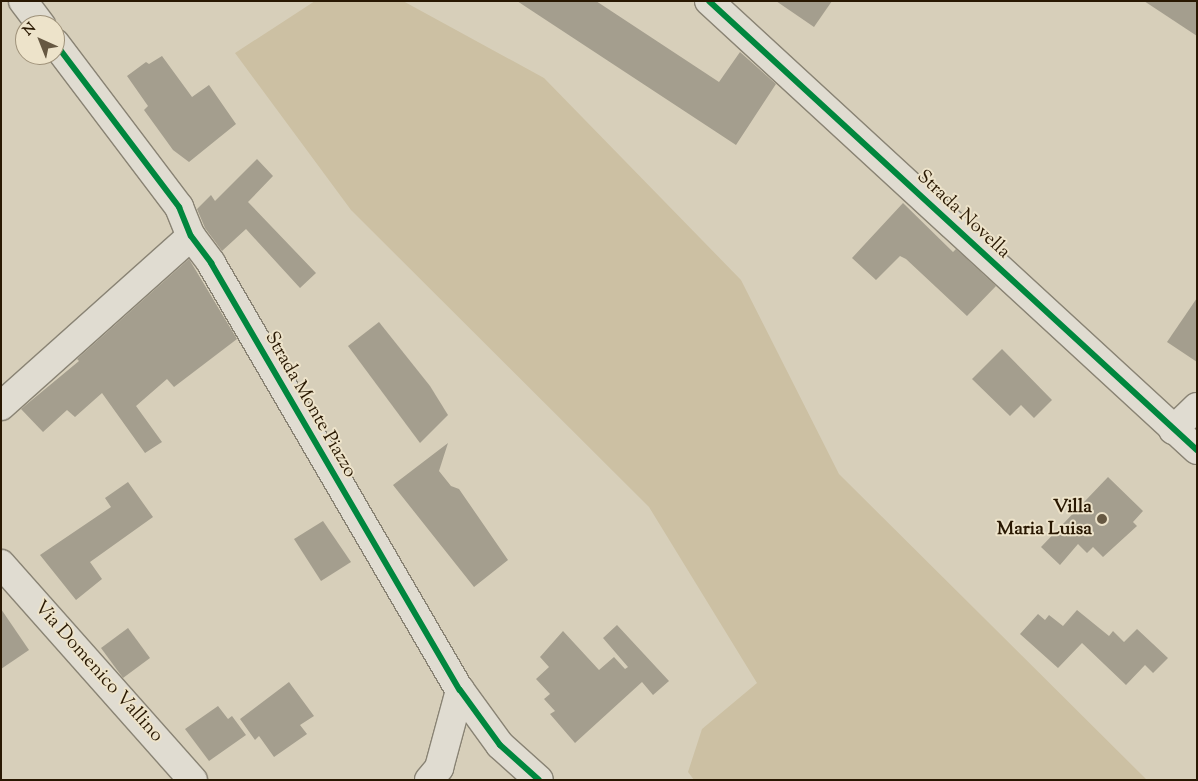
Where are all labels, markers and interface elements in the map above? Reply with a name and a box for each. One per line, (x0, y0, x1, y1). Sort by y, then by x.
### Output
north arrow (15, 15, 65, 65)
text: N (19, 19, 41, 41)
street label: Strada Novella (912, 166, 1014, 264)
street label: Strada Monte Piazzo (259, 328, 361, 482)
place label: Villa Maria Luisa (997, 497, 1092, 541)
marker: Villa Maria Luisa (1096, 513, 1108, 525)
street label: Via Domenico Vallino (29, 597, 167, 747)

